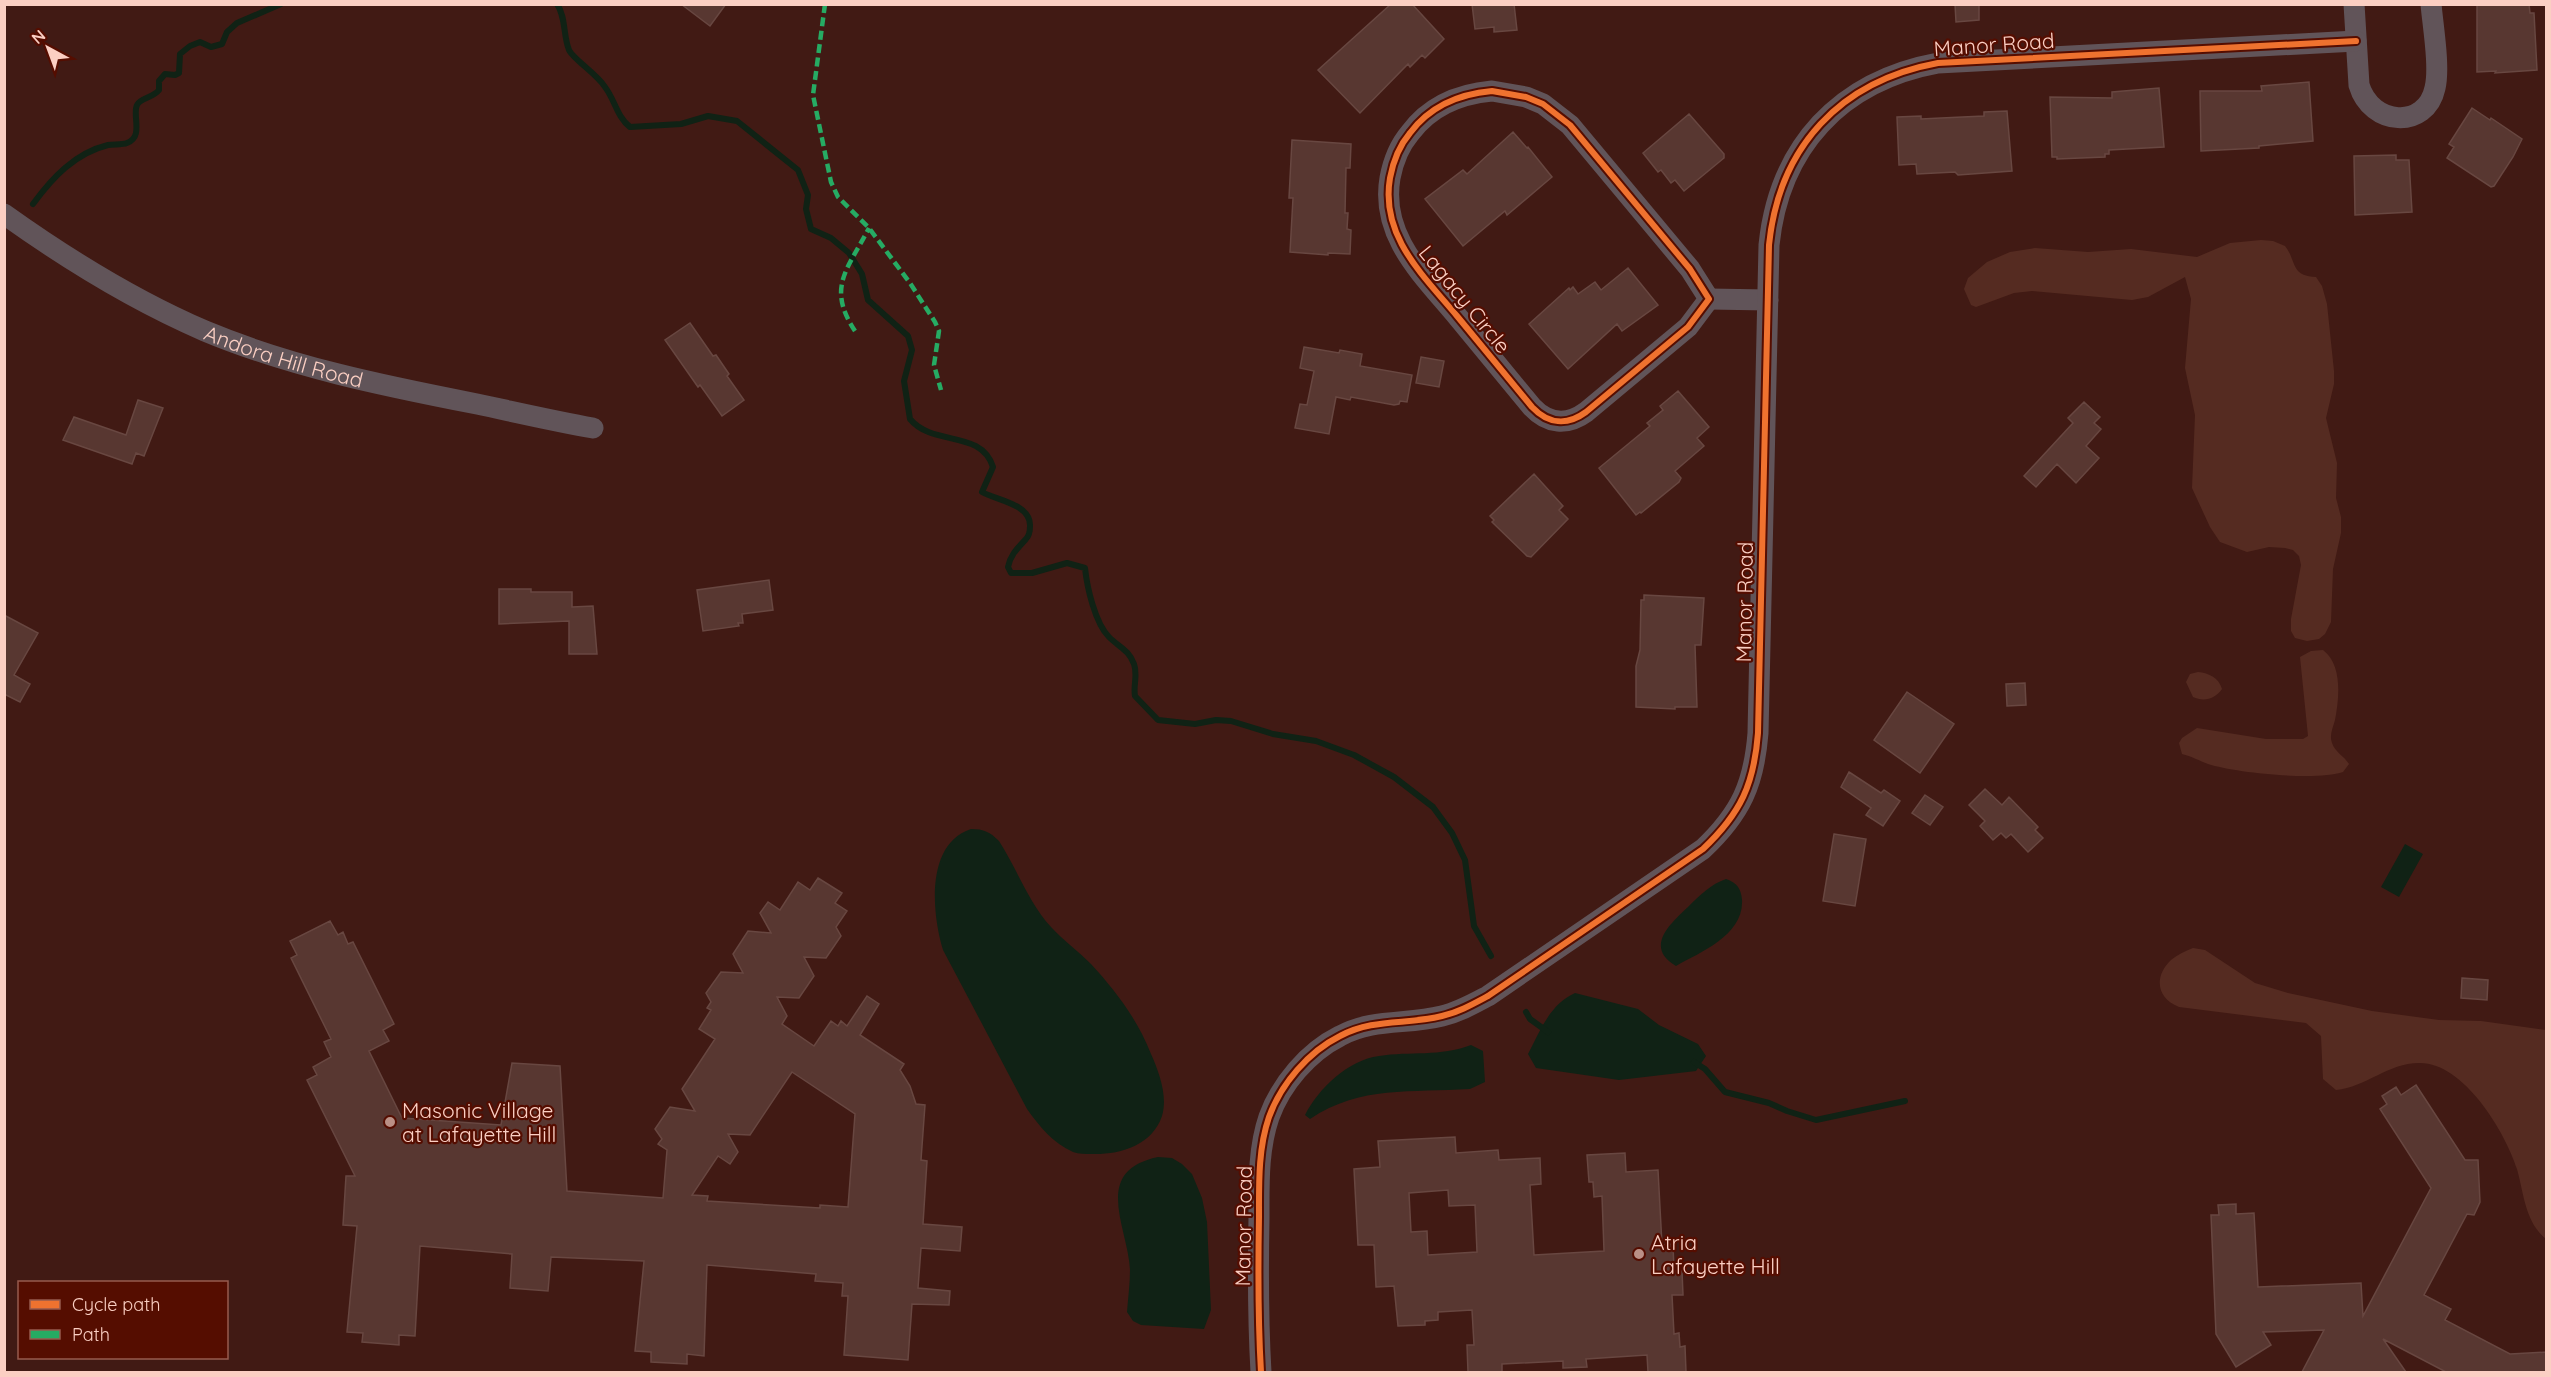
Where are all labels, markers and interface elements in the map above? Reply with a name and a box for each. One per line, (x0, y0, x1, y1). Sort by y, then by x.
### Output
north arrow (18, 18, 78, 78)
text: N (27, 25, 49, 48)
street label: Manor Road (1933, 27, 2055, 61)
street label: Lagacy Circle (1414, 240, 1516, 358)
street label: Andora Hill Road (201, 319, 366, 393)
street label: Manor Road (1730, 541, 1758, 663)
place label: Masonic Village at Lafayette Hill (402, 1097, 556, 1147)
marker: Masonic Village at Lafayette Hill (383, 1115, 397, 1129)
street label: Manor Road (1229, 1165, 1257, 1287)
place label: Atria Lafayette Hill (1651, 1229, 1780, 1279)
marker: Atria Lafayette Hill (1632, 1247, 1646, 1261)
legend (18, 1281, 228, 1359)
text: Cycle path (72, 1293, 160, 1316)
text: Path (72, 1323, 110, 1346)

